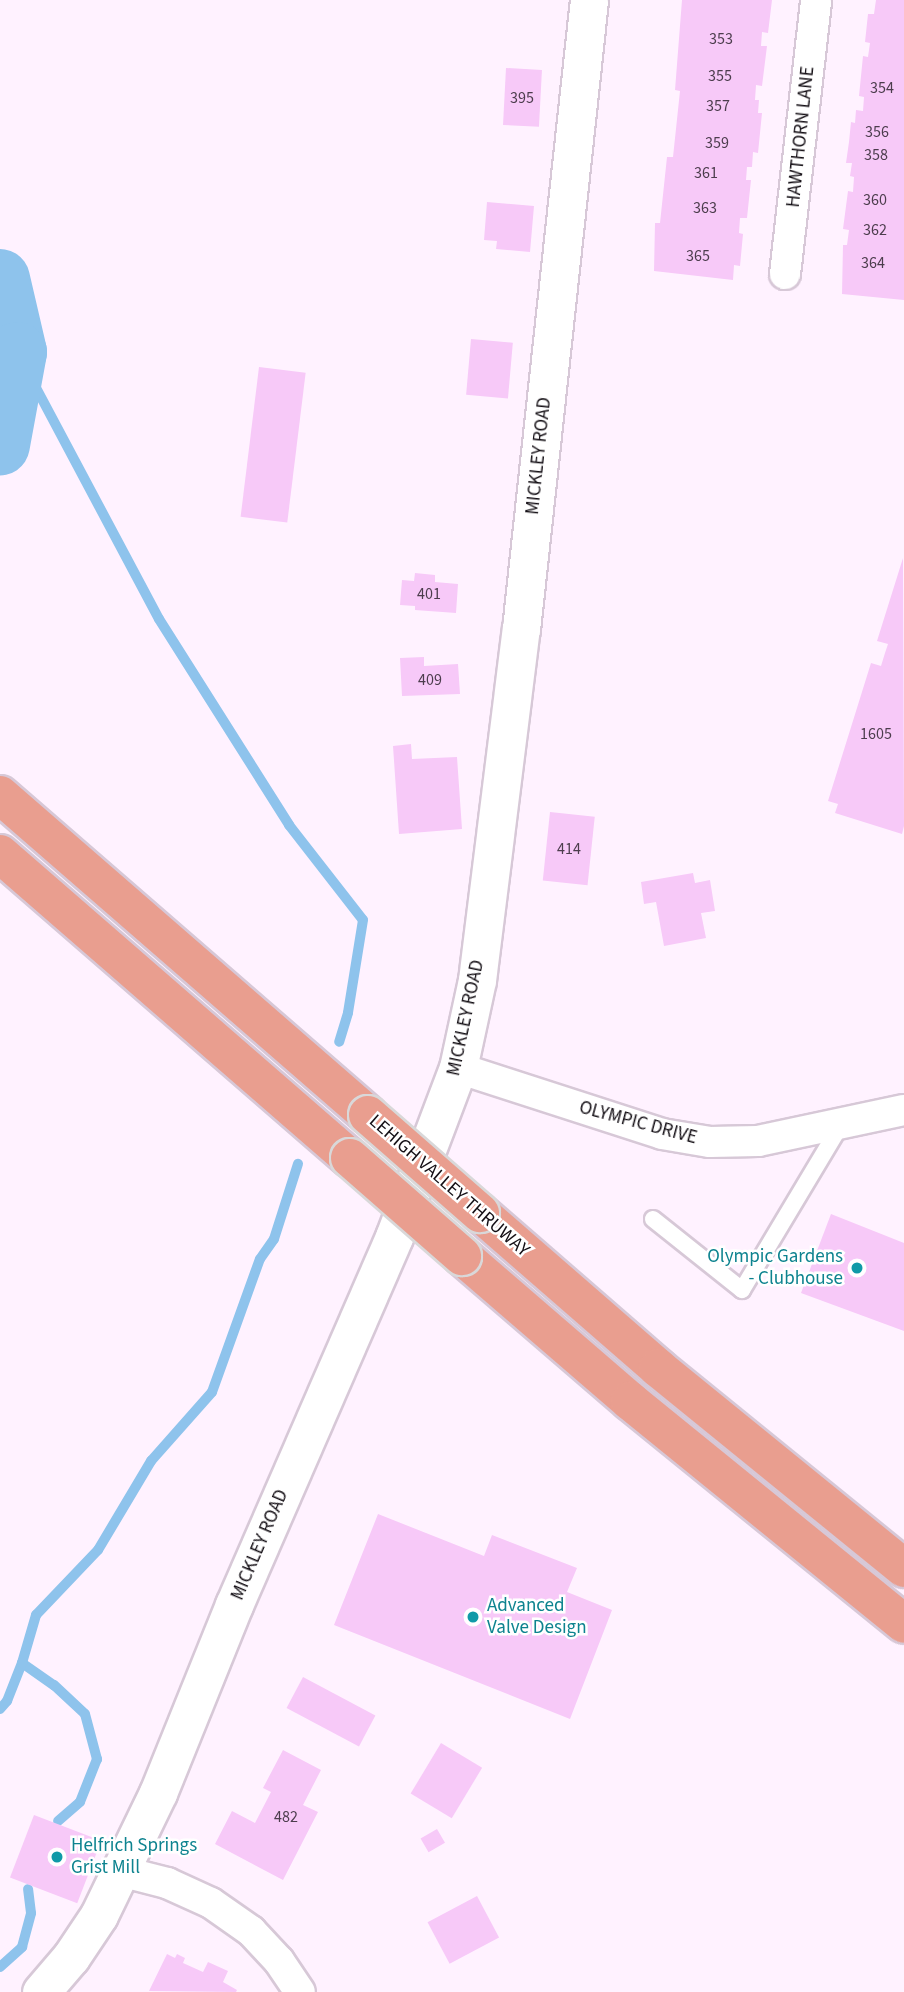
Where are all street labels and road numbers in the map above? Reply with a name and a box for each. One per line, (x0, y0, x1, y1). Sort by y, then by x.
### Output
street label: HAWTHORN LANE (782, 65, 820, 209)
street label: MICKLEY ROAD (521, 396, 557, 516)
street label: MICKLEY ROAD (443, 958, 489, 1078)
street label: OLYMPIC DRIVE (577, 1096, 699, 1150)
street label: LEHIGH VALLEY THRUWAY (364, 1110, 534, 1262)
street label: MICKLEY ROAD (226, 1486, 294, 1604)

